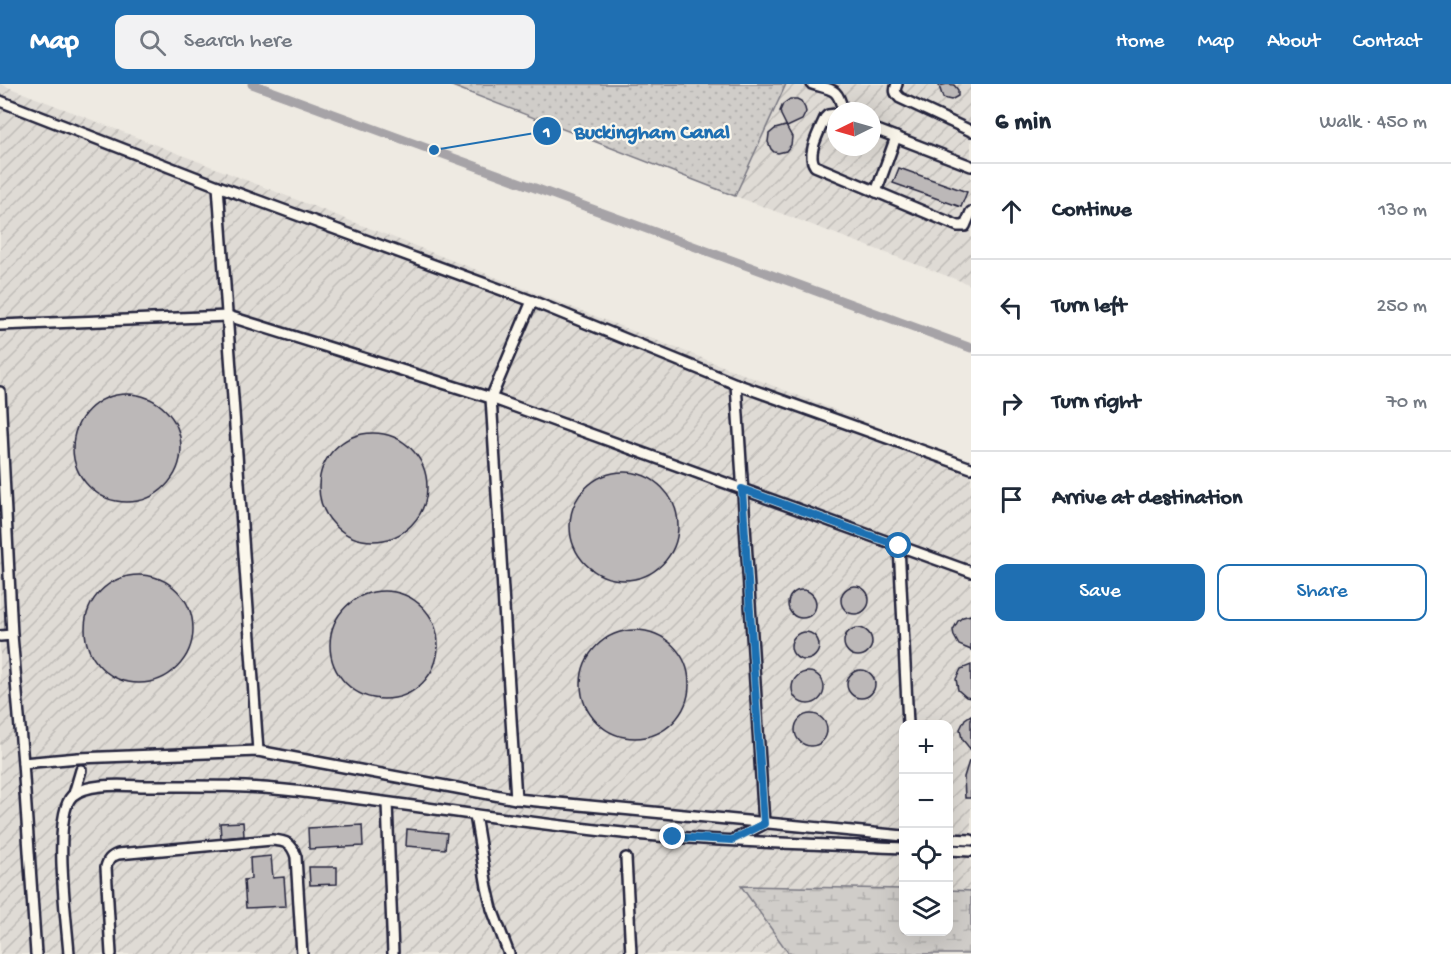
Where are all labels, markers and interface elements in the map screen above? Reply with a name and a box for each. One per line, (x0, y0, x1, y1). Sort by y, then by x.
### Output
search box (115, 15, 535, 69)
text: Map (30, 26, 79, 59)
icon: search (136, 26, 169, 59)
text: Search here (184, 29, 292, 55)
text: Home (1116, 30, 1164, 55)
text: Map (1197, 30, 1234, 55)
text: About (1267, 30, 1320, 55)
text: Contact (1353, 30, 1421, 55)
north arrow (827, 102, 881, 156)
text: 6 min (995, 108, 1051, 139)
callout: Buckingham Canal (532, 111, 742, 150)
text: Walk · 450 m (1320, 112, 1427, 135)
text: Buckingham Canal (573, 122, 730, 147)
text: 1 (542, 123, 551, 144)
icon: ahead (995, 195, 1028, 228)
text: Continue (1052, 198, 1132, 224)
text: 130 m (1378, 200, 1427, 223)
icon: left (995, 291, 1028, 324)
text: Turn left (1052, 294, 1126, 320)
text: 250 m (1376, 296, 1427, 319)
icon: right (995, 387, 1028, 420)
text: Turn right (1052, 390, 1140, 416)
text: 70 m (1386, 392, 1427, 415)
icon: arrive (995, 483, 1028, 516)
text: Arrive at destination (1052, 486, 1242, 512)
route start (885, 532, 911, 558)
button: Save (995, 564, 1205, 621)
button: Share (1217, 564, 1427, 621)
map controls (899, 720, 953, 936)
button: + (899, 720, 953, 774)
button: − (899, 774, 953, 828)
route end (659, 823, 685, 849)
button: locate (899, 828, 953, 882)
button: layers (899, 882, 953, 936)

